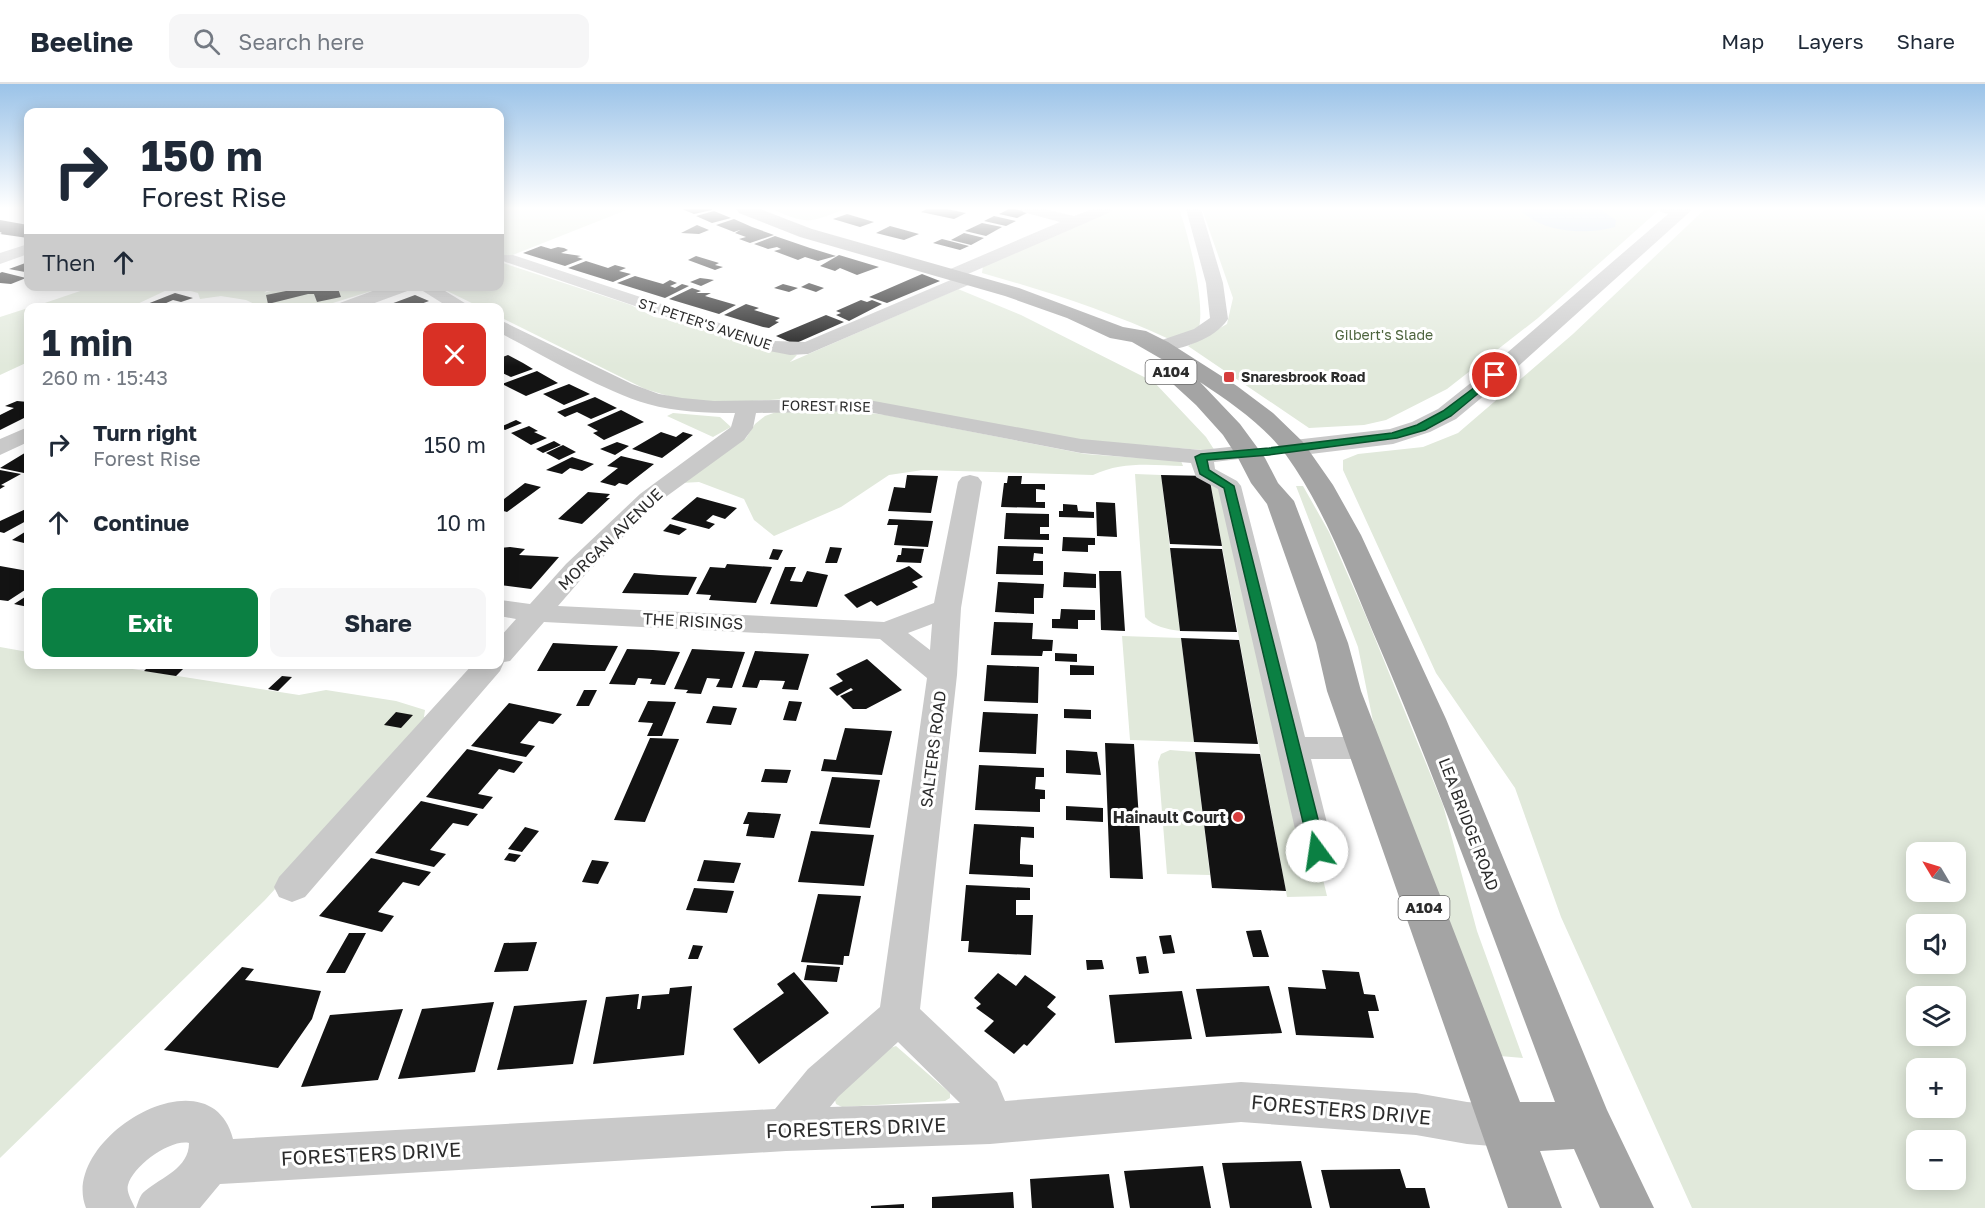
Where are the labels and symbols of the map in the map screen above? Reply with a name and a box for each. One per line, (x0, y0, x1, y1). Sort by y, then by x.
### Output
street label: ST. PETER'S AVENUE (636, 294, 774, 353)
park label: Gilbert's Slade (1335, 326, 1433, 343)
pin (1469, 349, 1520, 400)
road number: A104 (1146, 360, 1196, 384)
place label: Snaresbrook Road (1241, 368, 1365, 385)
marker: Snaresbrook Road (1222, 370, 1236, 384)
street label: FOREST RISE (781, 396, 871, 415)
street label: MORGAN AVENUE (554, 484, 666, 594)
street label: THE RISINGS (642, 608, 744, 634)
street label: SALTERS ROAD (916, 689, 950, 809)
street label: LEA BRIDGE ROAD (1434, 755, 1504, 893)
place label: Hainault Court (1113, 807, 1226, 827)
marker: Hainault Court (1231, 810, 1245, 824)
position arrow (1285, 819, 1349, 883)
north arrow (1906, 842, 1966, 902)
road number: A104 (1398, 896, 1450, 920)
street label: FORESTERS DRIVE (1250, 1089, 1432, 1129)
street label: FORESTERS DRIVE (765, 1112, 947, 1142)
street label: FORESTERS DRIVE (280, 1136, 462, 1170)

